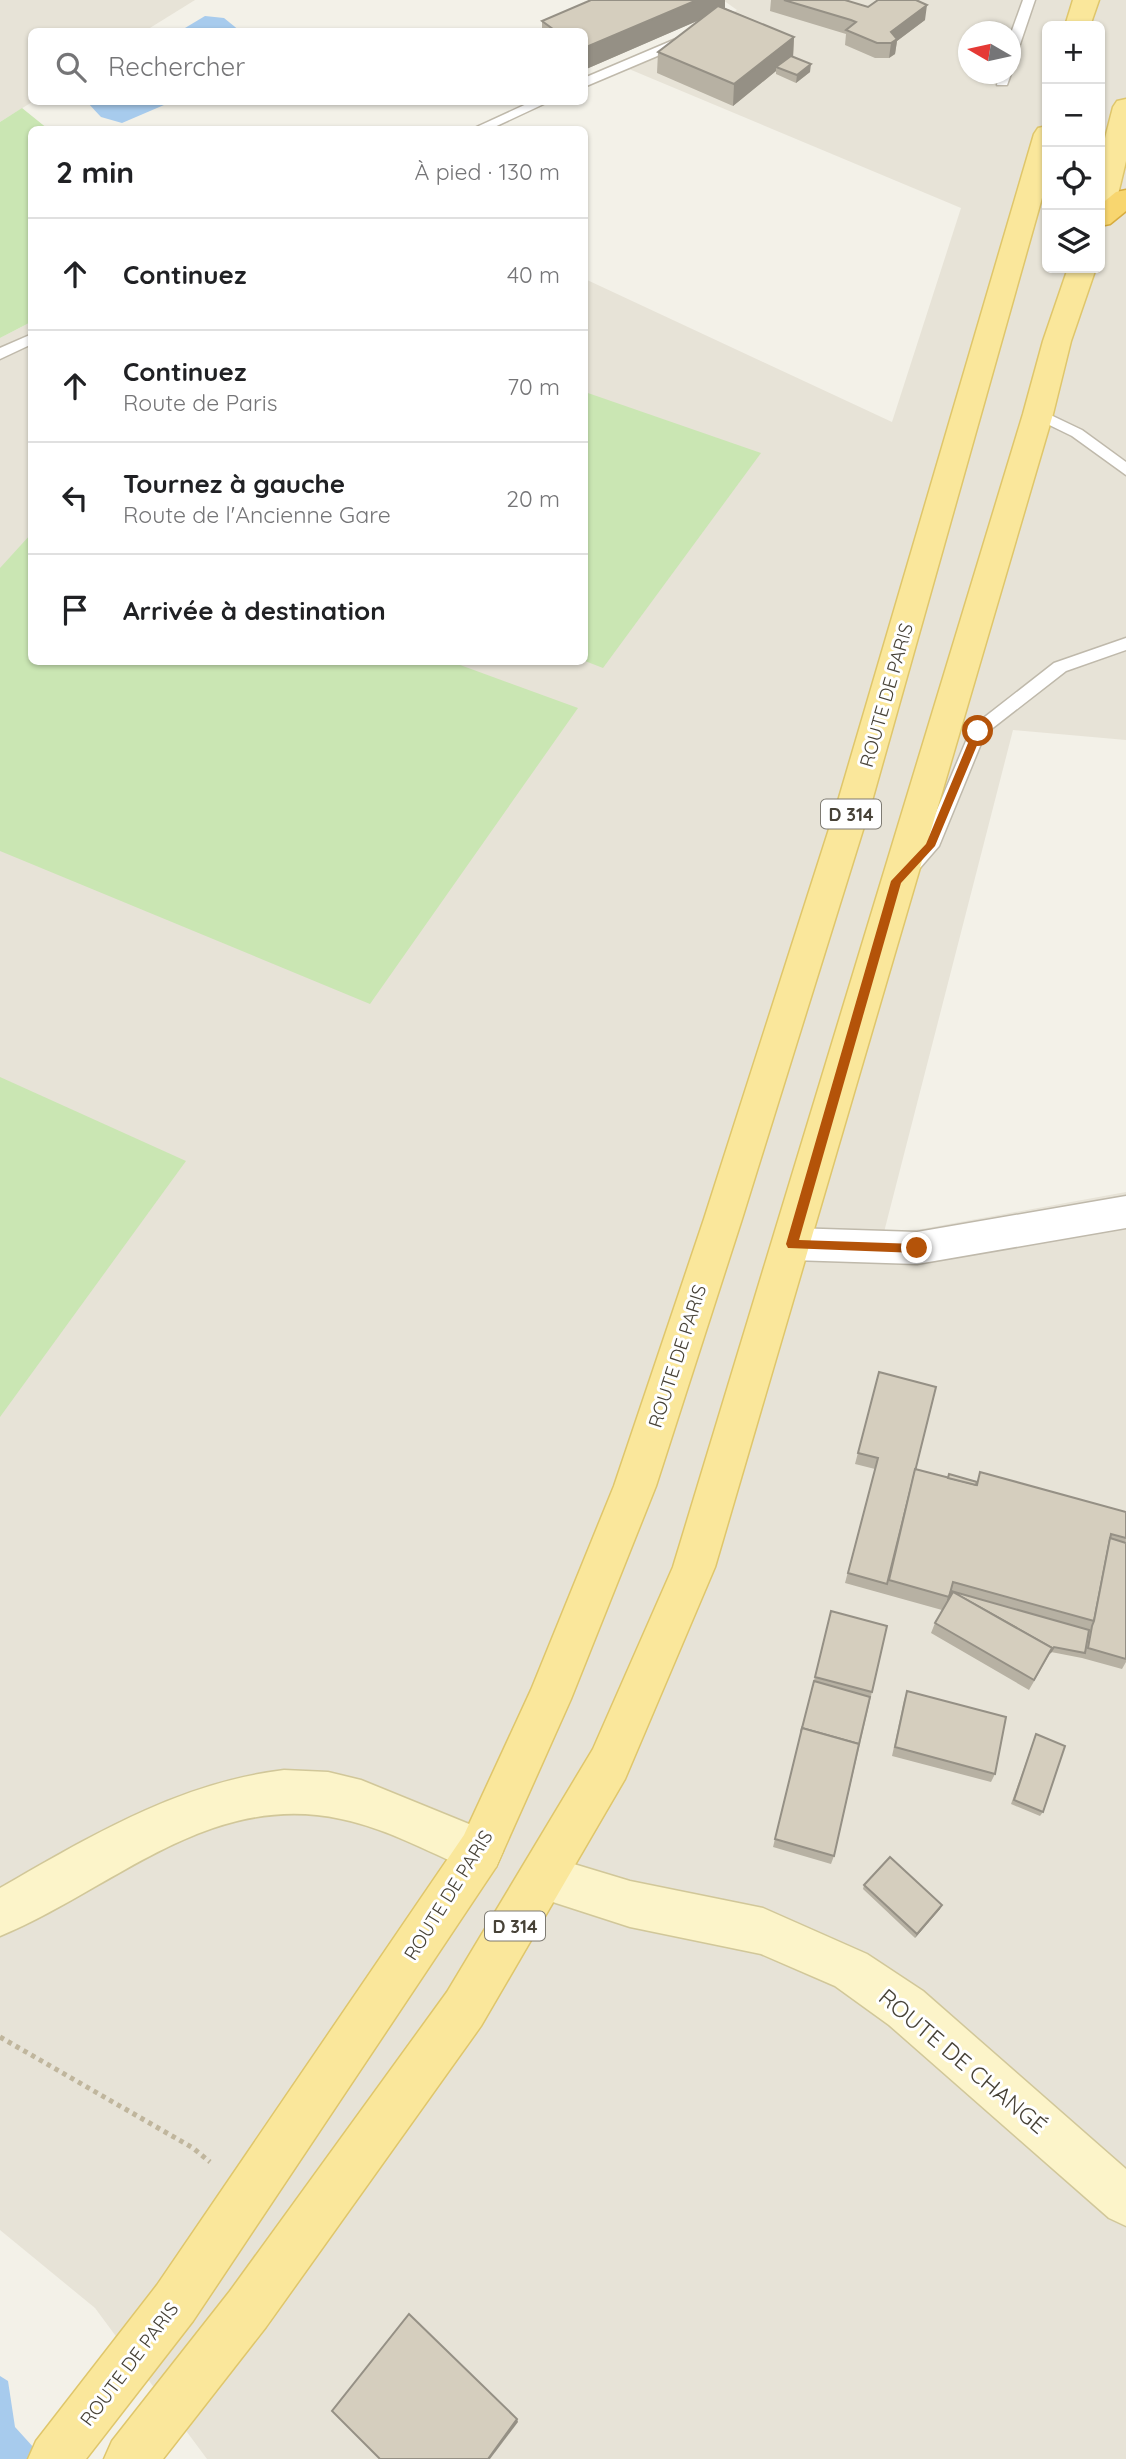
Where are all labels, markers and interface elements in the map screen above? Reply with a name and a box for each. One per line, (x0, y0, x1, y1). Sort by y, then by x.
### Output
north arrow (958, 21, 1021, 84)
map controls (1042, 21, 1105, 273)
button: + (1042, 21, 1105, 84)
search box (28, 28, 588, 105)
icon: search (52, 48, 90, 86)
text: Rechercher (108, 50, 245, 83)
button: − (1042, 84, 1105, 147)
button: locate (1042, 147, 1105, 210)
text: 2 min (56, 153, 134, 191)
text: À pied · 130 m (415, 157, 560, 186)
button: layers (1042, 210, 1105, 273)
icon: ahead (56, 255, 94, 293)
text: Continuez (123, 258, 246, 291)
text: 40 m (507, 260, 560, 289)
text: Continuez (123, 355, 246, 388)
icon: ahead (56, 367, 94, 405)
text: 70 m (507, 372, 560, 401)
text: Route de Paris (123, 388, 278, 417)
text: Tournez à gauche (123, 467, 345, 500)
icon: left (56, 479, 94, 517)
text: 20 m (506, 484, 560, 513)
text: Route de l'Ancienne Gare (123, 500, 391, 529)
icon: arrive (56, 591, 94, 629)
text: Arrivée à destination (123, 594, 386, 627)
street label: ROUTE DE PARIS (854, 620, 918, 770)
route start (962, 715, 993, 746)
road number: D 314 (821, 800, 881, 828)
route end (901, 1232, 932, 1263)
street label: ROUTE DE PARIS (643, 1282, 711, 1430)
street label: ROUTE DE PARIS (398, 1826, 498, 1964)
road number: D 314 (485, 1912, 545, 1940)
street label: ROUTE DE CHANGÉ (873, 1982, 1053, 2140)
street label: ROUTE DE PARIS (75, 2297, 183, 2431)

